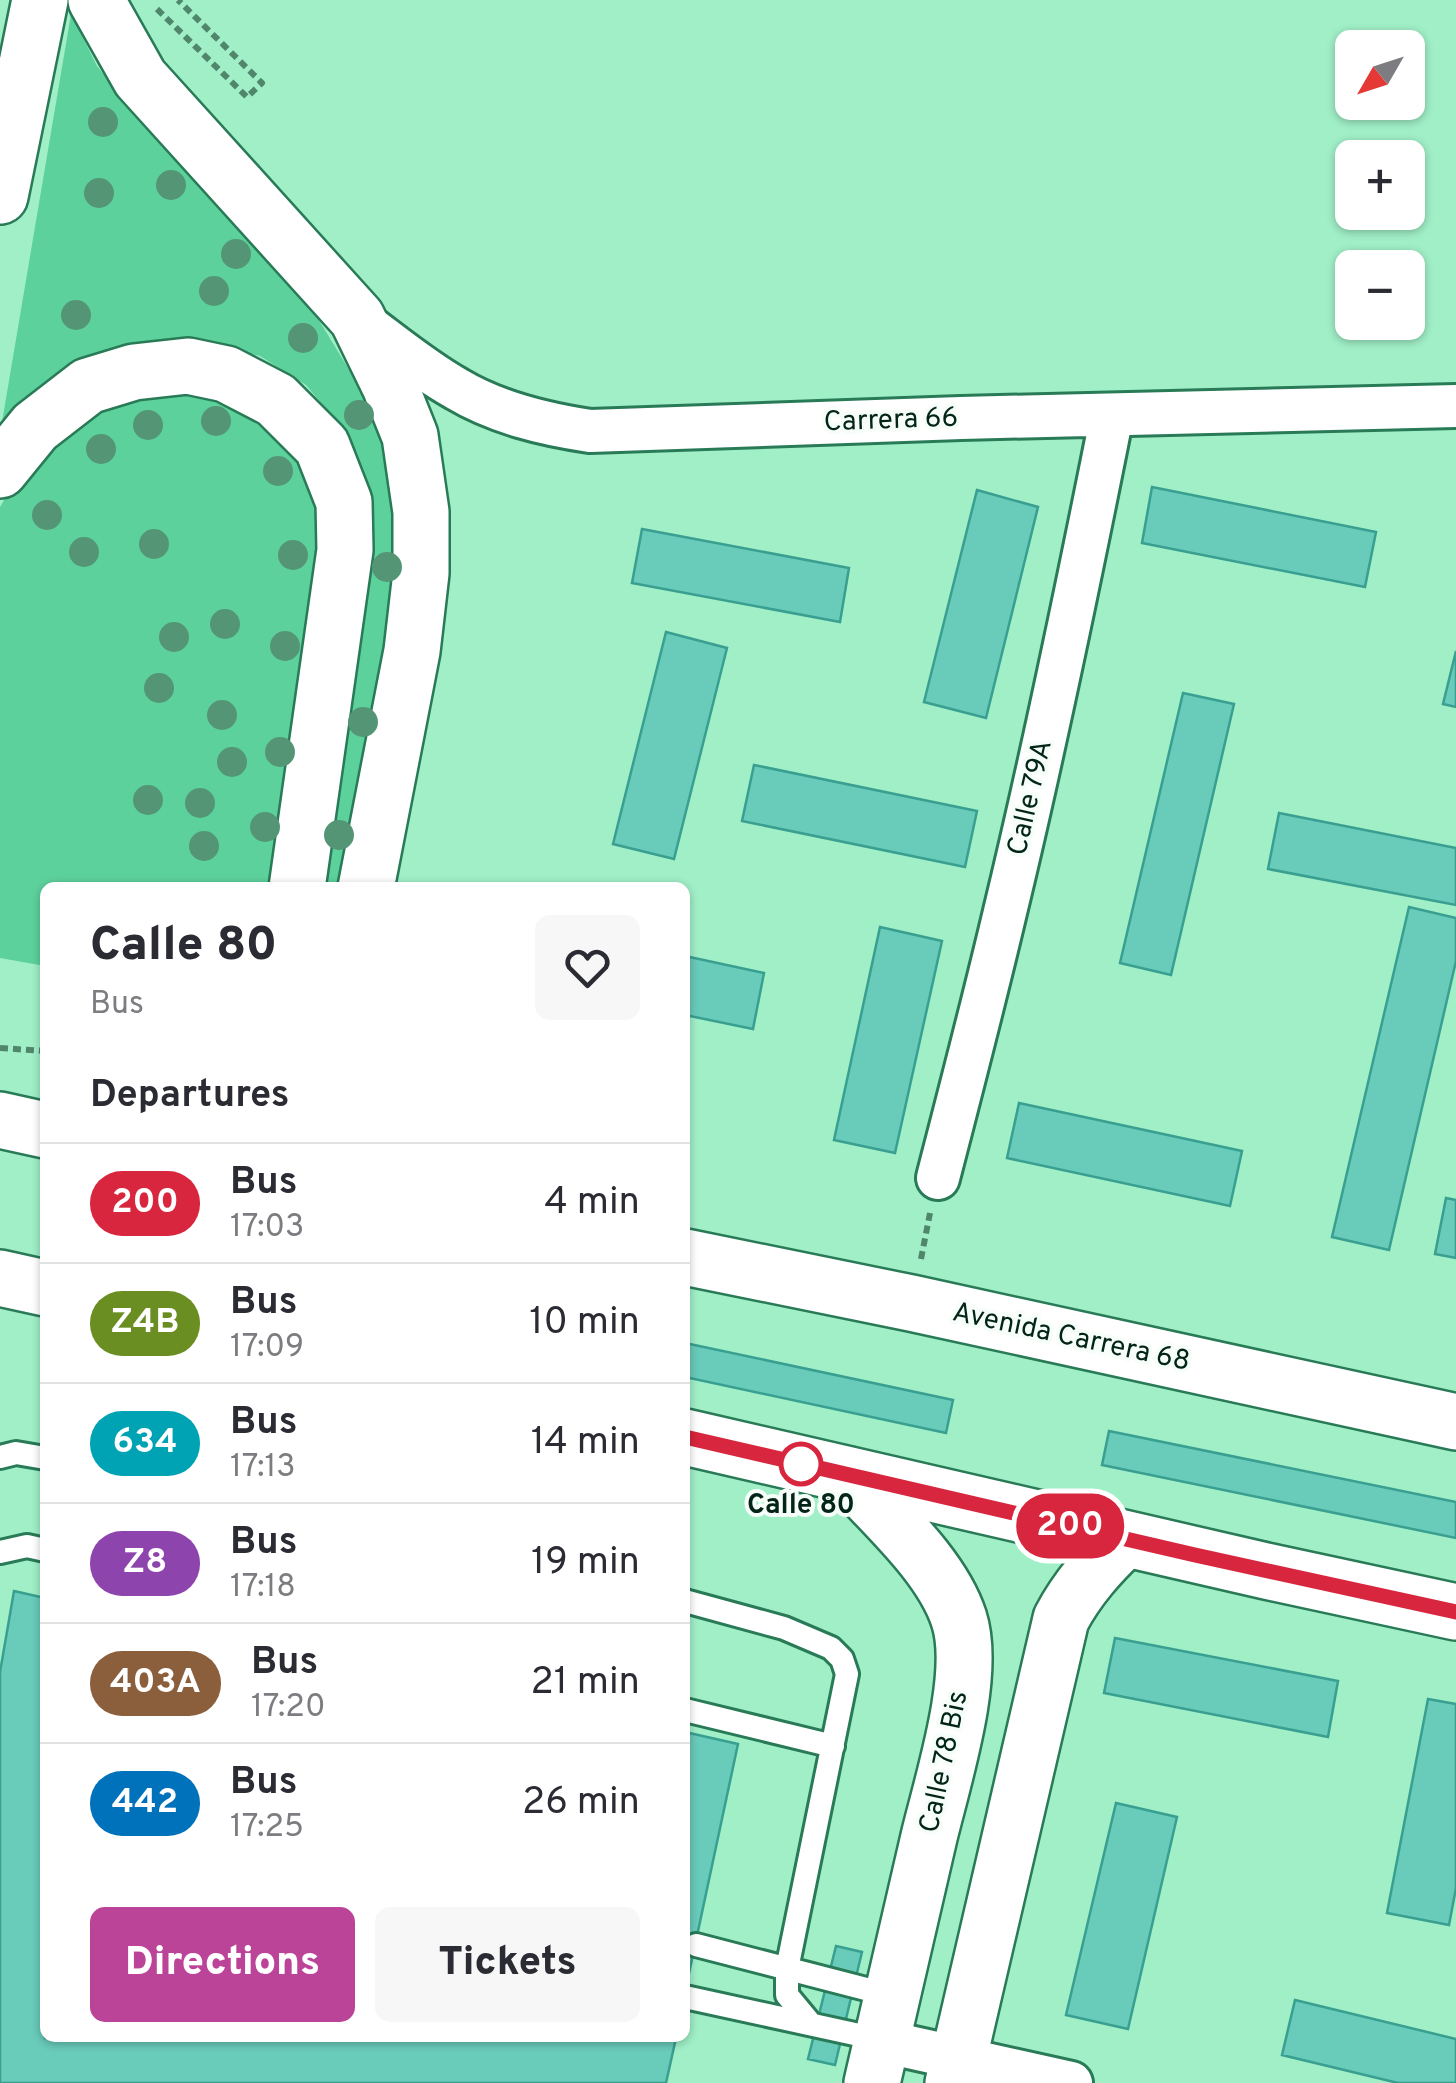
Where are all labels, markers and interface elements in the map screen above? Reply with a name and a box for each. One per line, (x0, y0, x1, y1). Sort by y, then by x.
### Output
north arrow (1335, 30, 1425, 120)
map controls (1335, 30, 1425, 340)
button: + (1335, 140, 1425, 230)
button: − (1335, 250, 1425, 340)
street label: Carrera 66 (823, 401, 959, 441)
street label: Calle 79A (1000, 737, 1062, 859)
button: heart (535, 915, 640, 1020)
text: Calle 80 (90, 917, 277, 977)
text: Bus (90, 985, 144, 1025)
text: Departures (90, 1072, 290, 1121)
text: Bus (230, 1159, 297, 1208)
text: 4 min (544, 1179, 640, 1228)
text: 200 (111, 1181, 179, 1225)
text: 17:03 (230, 1208, 304, 1248)
text: Bus (230, 1279, 297, 1328)
street label: Avenida Carrera 68 (949, 1295, 1193, 1381)
text: 10 min (529, 1299, 640, 1348)
text: Z4B (110, 1301, 180, 1345)
text: 17:09 (230, 1328, 304, 1368)
text: Bus (230, 1399, 297, 1448)
text: 14 min (531, 1419, 640, 1468)
text: 634 (113, 1421, 177, 1465)
marker: Calle 80 (780, 1443, 822, 1485)
text: 17:13 (230, 1448, 296, 1488)
place label: Calle 80 (747, 1488, 855, 1524)
line badge: 200 (1012, 1494, 1128, 1558)
text: 200 (1036, 1504, 1104, 1548)
text: Bus (230, 1519, 297, 1568)
text: 19 min (531, 1539, 640, 1588)
text: Z8 (123, 1541, 167, 1585)
text: 17:18 (230, 1568, 296, 1608)
text: Bus (251, 1639, 318, 1688)
text: 21 min (530, 1659, 640, 1708)
text: 403A (110, 1661, 201, 1705)
text: 17:20 (251, 1688, 325, 1728)
street label: Calle 78 Bis (912, 1688, 978, 1836)
text: Bus (230, 1759, 297, 1808)
text: 26 min (522, 1779, 640, 1828)
text: 442 (112, 1781, 178, 1825)
text: 17:25 (230, 1808, 304, 1848)
button: Directions (90, 1907, 355, 2022)
button: Tickets (375, 1907, 640, 2022)

